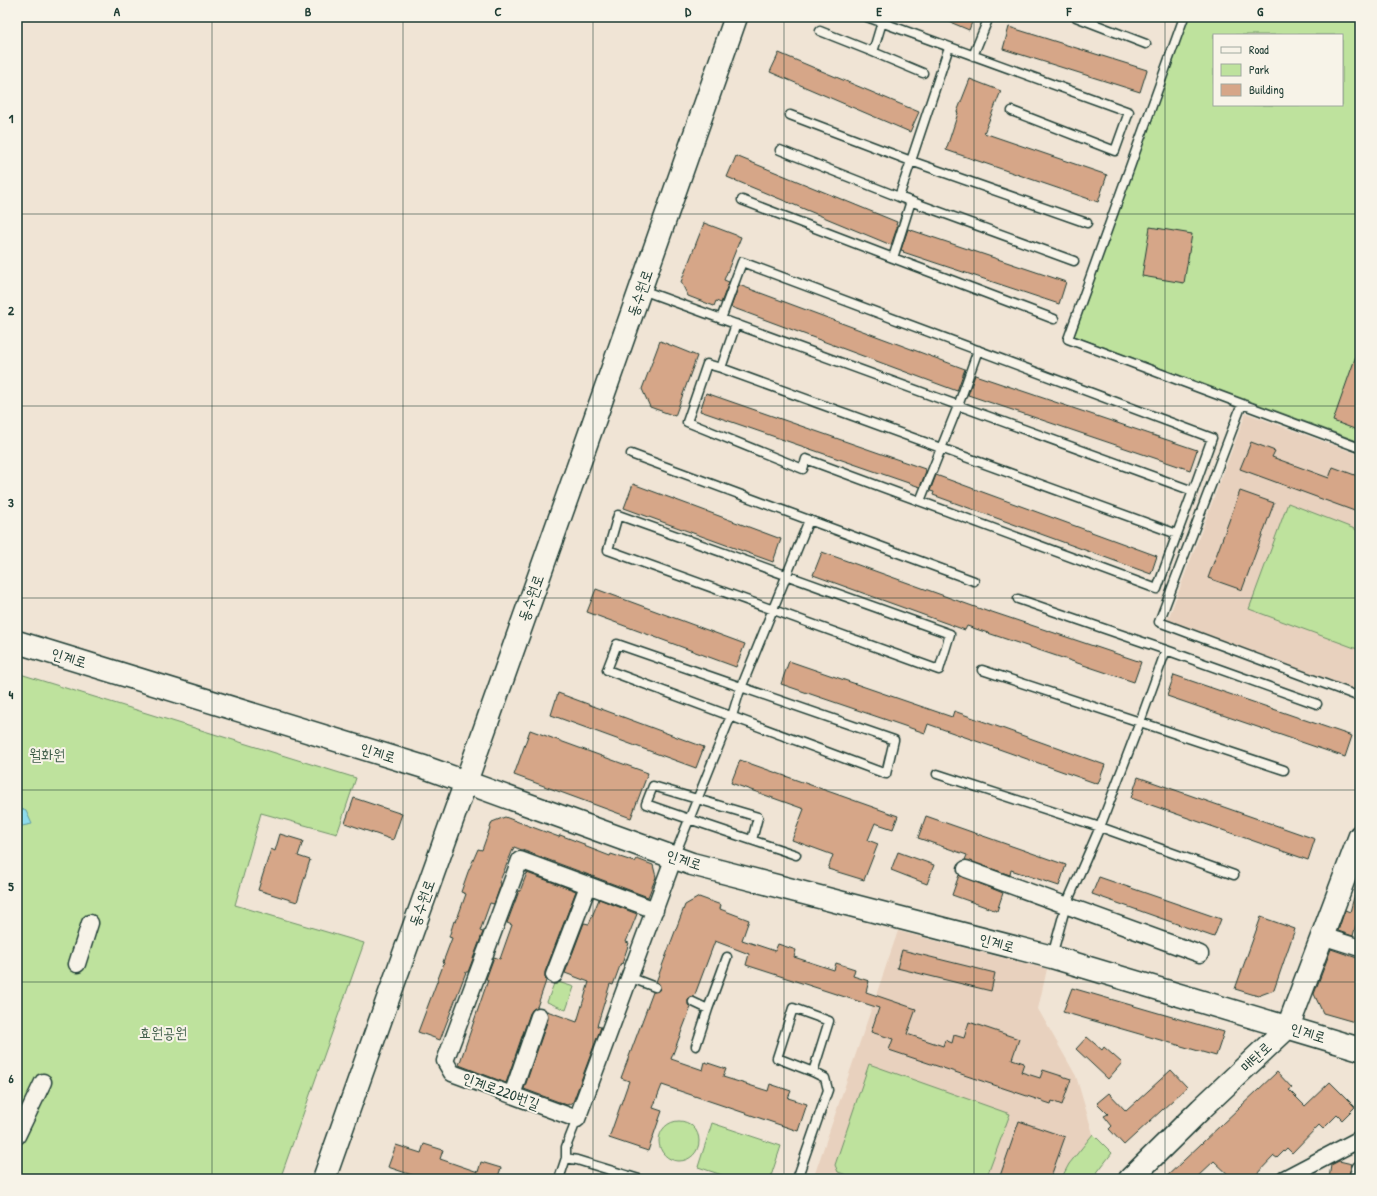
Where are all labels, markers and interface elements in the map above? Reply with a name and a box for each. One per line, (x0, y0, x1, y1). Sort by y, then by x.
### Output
text: A (114, 2, 121, 20)
text: B (305, 2, 312, 20)
text: C (494, 2, 502, 20)
text: D (685, 2, 692, 20)
text: E (876, 2, 882, 20)
text: F (1066, 2, 1073, 20)
text: G (1257, 2, 1264, 20)
legend (1213, 34, 1343, 106)
text: Road (1249, 41, 1269, 58)
text: Park (1249, 61, 1269, 78)
text: Building (1249, 81, 1284, 98)
text: 1 (9, 109, 14, 127)
street label: 동수원로 (622, 267, 657, 319)
text: 2 (8, 301, 15, 319)
text: 3 (8, 493, 14, 511)
street label: 동수원로 (512, 572, 549, 624)
street label: 인계로 (49, 642, 90, 673)
text: 4 (9, 685, 14, 703)
street label: 인계로 (358, 737, 399, 768)
park label: 월화원 (29, 744, 65, 765)
street label: 인계로 (664, 844, 705, 875)
text: 5 (8, 877, 14, 895)
street label: 동수원로 (403, 877, 440, 929)
street label: 인계로 (977, 928, 1017, 957)
street label: 인계로 (1288, 1017, 1329, 1048)
park label: 효원공원 (139, 1022, 187, 1043)
street label: 매탄로 (1235, 1037, 1276, 1077)
street label: 인계로220번길 (459, 1067, 543, 1114)
text: 6 (8, 1069, 14, 1087)

